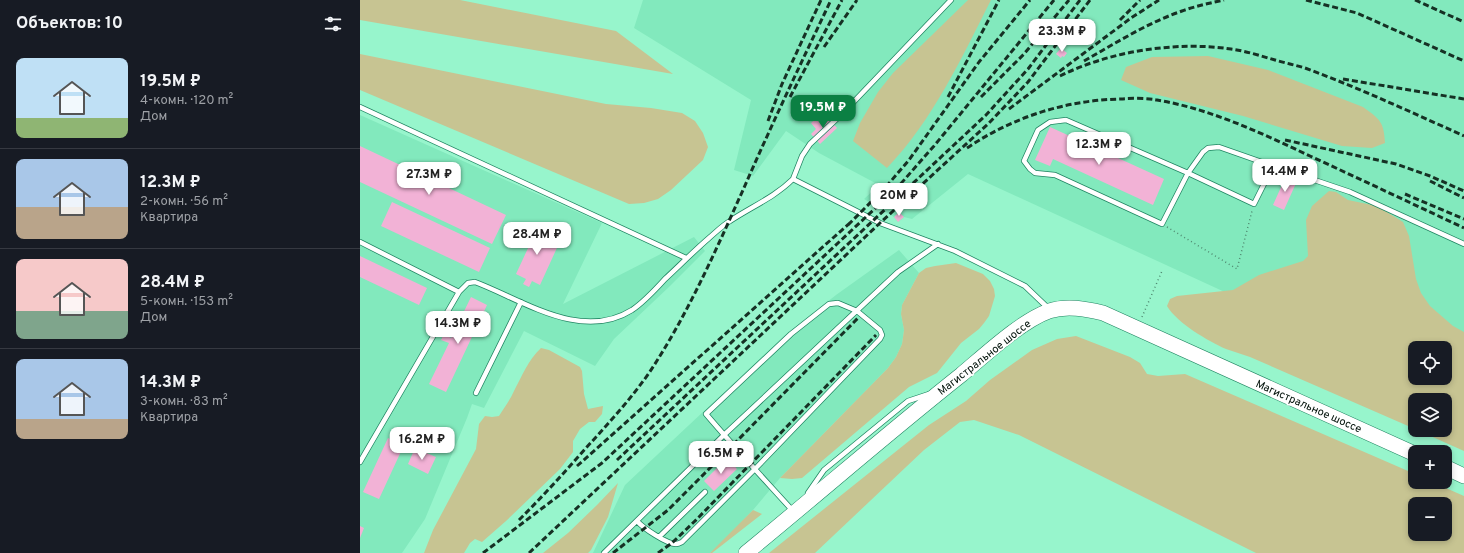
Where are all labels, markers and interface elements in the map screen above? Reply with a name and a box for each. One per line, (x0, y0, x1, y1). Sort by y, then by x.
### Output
text: Объектов: 10 (16, 13, 123, 35)
icon: filters (322, 13, 344, 35)
pin: 23.3M ₽ (1025, 19, 1099, 53)
text: 23.3M ₽ (1038, 24, 1086, 40)
text: 19.5M ₽ (140, 71, 201, 93)
icon: home (48, 74, 96, 122)
text: 4-комн. · 120 m² (140, 93, 233, 109)
pin: 19.5M ₽ (786, 95, 860, 129)
text: 19.5M ₽ (800, 100, 846, 116)
text: Дом (140, 109, 167, 125)
pin: 12.3M ₽ (1062, 132, 1136, 166)
text: 12.3M ₽ (1076, 137, 1122, 153)
pin: 14.4M ₽ (1248, 159, 1322, 193)
pin: 27.3M ₽ (392, 162, 466, 196)
text: 14.4M ₽ (1261, 164, 1309, 180)
text: 27.3M ₽ (406, 167, 452, 183)
text: 12.3M ₽ (140, 172, 201, 194)
icon: home (48, 175, 96, 223)
pin: 20M ₽ (871, 183, 927, 217)
text: 20M ₽ (880, 188, 918, 204)
text: 2-комн. · 56 m² (140, 194, 228, 210)
text: Квартира (140, 210, 198, 226)
pin: 28.4M ₽ (500, 222, 574, 256)
text: 28.4M ₽ (512, 227, 562, 243)
text: 28.4M ₽ (140, 272, 205, 294)
icon: home (48, 275, 96, 323)
text: 5-комн. · 153 m² (140, 294, 233, 310)
text: Дом (140, 310, 167, 326)
pin: 14.3M ₽ (421, 311, 495, 345)
text: 14.3M ₽ (435, 316, 481, 332)
street label: Магистральное шоссе (935, 317, 1034, 399)
map controls (1408, 341, 1452, 541)
button: locate (1408, 341, 1452, 385)
text: 14.3M ₽ (140, 372, 201, 394)
icon: home (48, 375, 96, 423)
street label: Магистральное шоссе (1253, 377, 1364, 437)
button: layers (1408, 393, 1452, 437)
text: 3-комн. · 83 m² (140, 394, 228, 410)
text: Квартира (140, 410, 198, 426)
pin: 16.2M ₽ (385, 427, 459, 461)
text: 16.2M ₽ (399, 432, 445, 448)
pin: 16.5M ₽ (684, 441, 758, 475)
button: + (1408, 445, 1452, 489)
text: 16.5M ₽ (698, 446, 744, 462)
button: − (1408, 497, 1452, 541)

